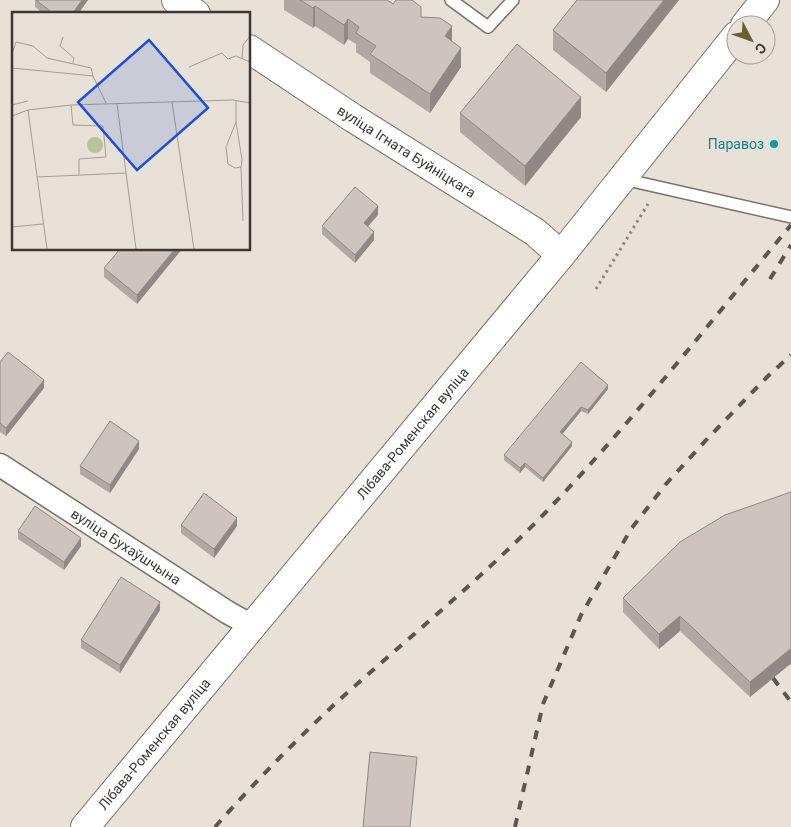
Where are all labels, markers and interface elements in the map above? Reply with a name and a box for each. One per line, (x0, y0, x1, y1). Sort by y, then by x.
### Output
inset map (12, 12, 250, 250)
north arrow (726, 15, 776, 65)
text: С (752, 40, 770, 57)
street label: вуліца Ігната Буйніцкага (334, 102, 479, 201)
place label: Паравоз (708, 136, 764, 152)
marker: Паравоз (768, 138, 780, 150)
street label: Лібава-Роменская вуліца (353, 364, 472, 502)
street label: вуліца Бухаўшчына (68, 505, 184, 588)
street label: Лібава-Роменская вуліца (95, 675, 213, 813)

